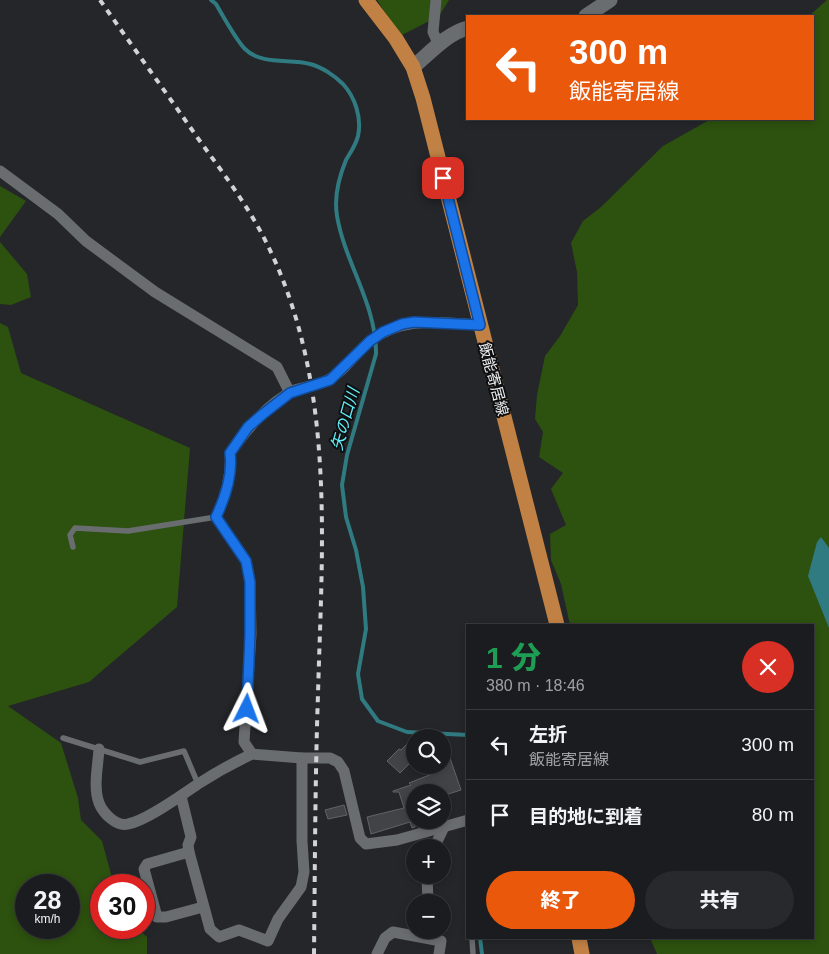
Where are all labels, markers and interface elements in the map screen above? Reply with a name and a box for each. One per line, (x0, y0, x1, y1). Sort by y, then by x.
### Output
text: 300 m (569, 32, 668, 71)
icon: left (486, 35, 551, 100)
text: 飯能寄居線 (569, 79, 679, 104)
pin (422, 157, 464, 199)
icon: arrive (429, 164, 457, 192)
street label: 飯能寄居線 (476, 341, 512, 417)
water label: 矢の口川 (328, 384, 363, 452)
text: 1 分 (486, 641, 541, 674)
button: close (742, 641, 794, 693)
text: 380 m · 18:46 (486, 677, 585, 694)
position arrow (220, 682, 272, 734)
text: 左折 (529, 724, 567, 745)
map controls (406, 729, 451, 939)
button: search (406, 729, 451, 774)
icon: left (486, 731, 514, 759)
text: 300 m (741, 734, 794, 755)
text: 飯能寄居線 (529, 751, 609, 768)
button: layers (406, 784, 451, 829)
icon: arrive (486, 801, 514, 829)
text: 80 m (752, 804, 794, 825)
text: 目的地に到着 (529, 806, 643, 827)
button: + (406, 839, 451, 884)
button: 終了 (486, 871, 635, 929)
button: 共有 (645, 871, 794, 929)
speed limit sign: 30 (90, 874, 155, 939)
text: 28 (34, 886, 61, 914)
button: − (406, 894, 451, 939)
text: km/h (34, 912, 61, 926)

